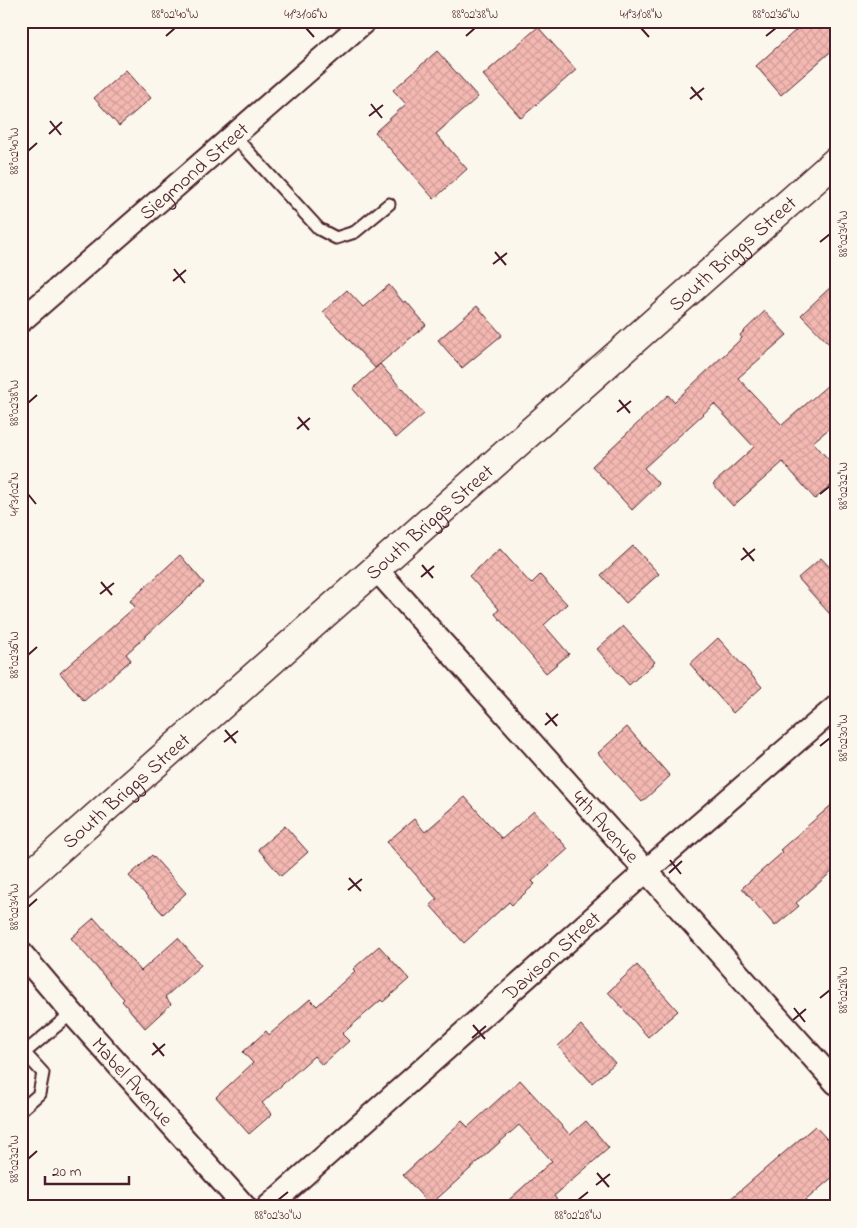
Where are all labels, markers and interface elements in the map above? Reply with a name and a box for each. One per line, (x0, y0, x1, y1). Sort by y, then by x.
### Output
text: 88°02'40"W (152, 6, 198, 24)
text: 41°31'06"N (284, 6, 328, 24)
text: 88°02'38"W (452, 6, 498, 24)
text: 41°31'08"N (620, 6, 662, 24)
text: 88°02'36"W (753, 6, 799, 24)
street label: Siegmond Street (134, 116, 257, 228)
text: 88°02'40"W (6, 128, 24, 174)
street label: South Briggs Street (663, 190, 804, 320)
text: 88°02'34"W (835, 211, 853, 257)
text: 88°02'38"W (6, 380, 24, 426)
street label: South Briggs Street (360, 458, 501, 588)
text: 88°02'32"W (835, 462, 853, 510)
text: 41°31'02"N (6, 472, 24, 516)
text: 88°02'36"W (6, 632, 24, 678)
text: 88°02'30"W (835, 715, 853, 761)
street label: South Briggs Street (57, 727, 198, 857)
street label: 4th Avenue (564, 785, 645, 871)
text: 88°02'34"W (6, 884, 24, 930)
street label: Davison Street (497, 905, 609, 1009)
text: 88°02'28"W (835, 966, 853, 1014)
street label: Mabel Avenue (83, 1032, 179, 1134)
text: 88°02'32"W (6, 1135, 24, 1183)
scale bar (45, 1153, 129, 1185)
text: 20 m (52, 1161, 82, 1183)
text: 88°02'30"W (255, 1207, 301, 1225)
text: 88°02'28"W (554, 1207, 602, 1225)

